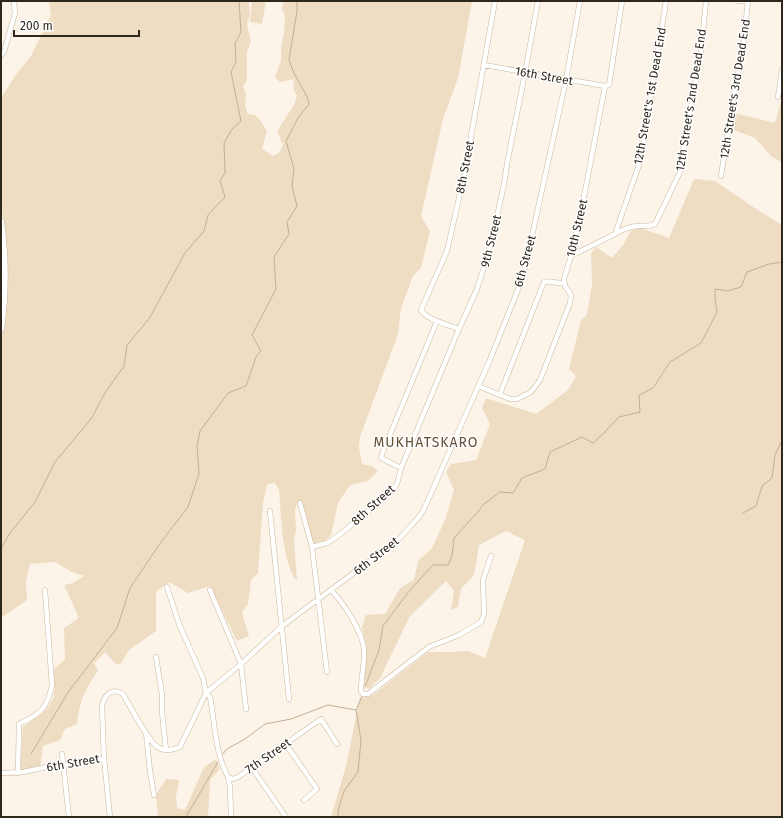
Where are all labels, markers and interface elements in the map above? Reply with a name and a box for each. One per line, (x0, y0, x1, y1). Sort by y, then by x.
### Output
scale bar (14, 12, 139, 38)
street label: 12th Street's 3rd Dead End (717, 18, 753, 160)
text: 200 m (20, 19, 53, 33)
street label: 12th Street's 1st Dead End (631, 26, 669, 166)
street label: 12th Street's 2nd Dead End (673, 28, 709, 172)
street label: 16th Street (514, 64, 575, 88)
street label: 8th Street (453, 139, 477, 195)
street label: 10th Street (564, 197, 591, 258)
street label: 9th Street (478, 213, 504, 269)
street label: 6th Street (511, 233, 539, 289)
district label: MUKHATSKARO (373, 434, 479, 451)
street label: 8th Street (348, 481, 398, 528)
street label: 6th Street (351, 534, 402, 578)
street label: 7th Street (243, 735, 294, 777)
street label: 6th Street (45, 751, 101, 775)

